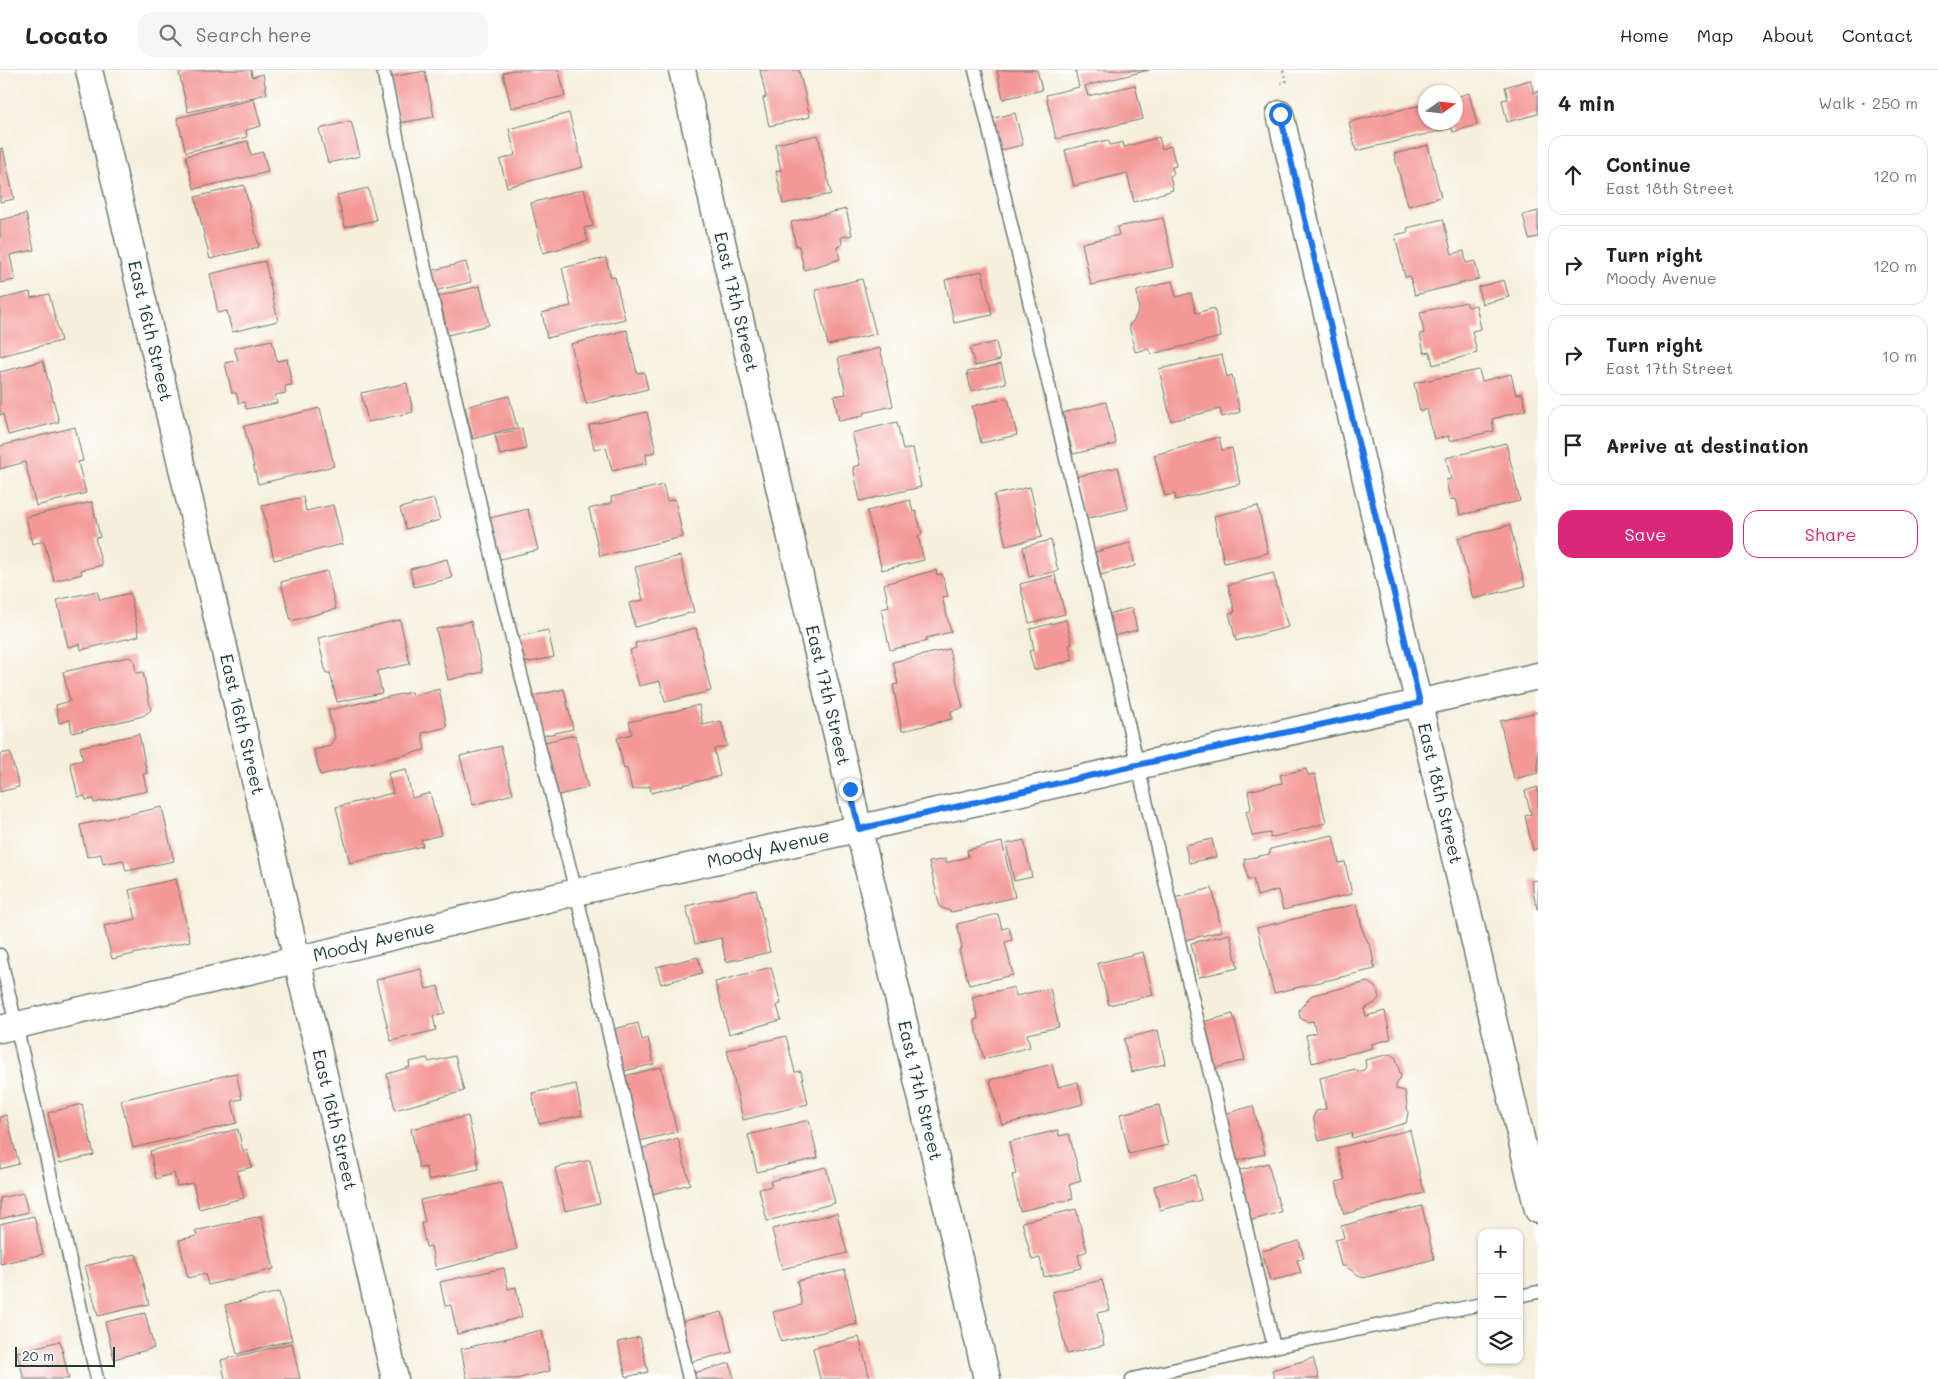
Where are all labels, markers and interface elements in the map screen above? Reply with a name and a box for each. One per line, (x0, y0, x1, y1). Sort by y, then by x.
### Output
search box (138, 12, 488, 57)
text: Locato (25, 19, 108, 50)
icon: search (156, 21, 184, 49)
text: Search here (196, 22, 311, 47)
text: Home (1620, 23, 1669, 47)
text: Map (1697, 23, 1733, 47)
text: About (1761, 23, 1814, 47)
text: Contact (1842, 23, 1913, 47)
north arrow (1418, 85, 1463, 130)
text: 4 min (1558, 89, 1615, 116)
text: Walk · 250 m (1818, 92, 1918, 113)
route start (1269, 103, 1292, 126)
text: Continue (1606, 152, 1691, 177)
icon: ahead (1559, 161, 1587, 189)
text: 120 m (1873, 165, 1917, 186)
text: East 18th Street (1606, 177, 1734, 198)
street label: East 17th Street (709, 229, 765, 374)
text: Turn right (1606, 242, 1703, 267)
icon: right (1559, 251, 1587, 279)
text: 120 m (1873, 255, 1917, 276)
street label: East 16th Street (123, 258, 179, 404)
text: Moody Avenue (1606, 267, 1717, 288)
text: Turn right (1606, 332, 1703, 357)
icon: right (1559, 341, 1587, 369)
text: 10 m (1882, 345, 1917, 366)
text: East 17th Street (1606, 357, 1733, 378)
icon: arrive (1559, 431, 1587, 459)
text: Arrive at destination (1606, 433, 1809, 458)
button: Save (1558, 510, 1733, 558)
button: Share (1743, 510, 1918, 558)
street label: East 17th Street (801, 623, 857, 767)
street label: East 16th Street (215, 651, 271, 797)
street label: East 18th Street (1413, 720, 1469, 866)
route end (839, 778, 862, 801)
street label: Moody Avenue (704, 823, 831, 873)
street label: Moody Avenue (310, 914, 437, 967)
street label: East 17th Street (893, 1018, 949, 1163)
street label: East 16th Street (307, 1047, 363, 1192)
map controls (1478, 1229, 1523, 1364)
button: + (1478, 1229, 1523, 1274)
button: − (1478, 1274, 1523, 1319)
button: layers (1478, 1319, 1523, 1364)
scale bar (15, 1344, 115, 1367)
text: 20 m (22, 1346, 54, 1365)

